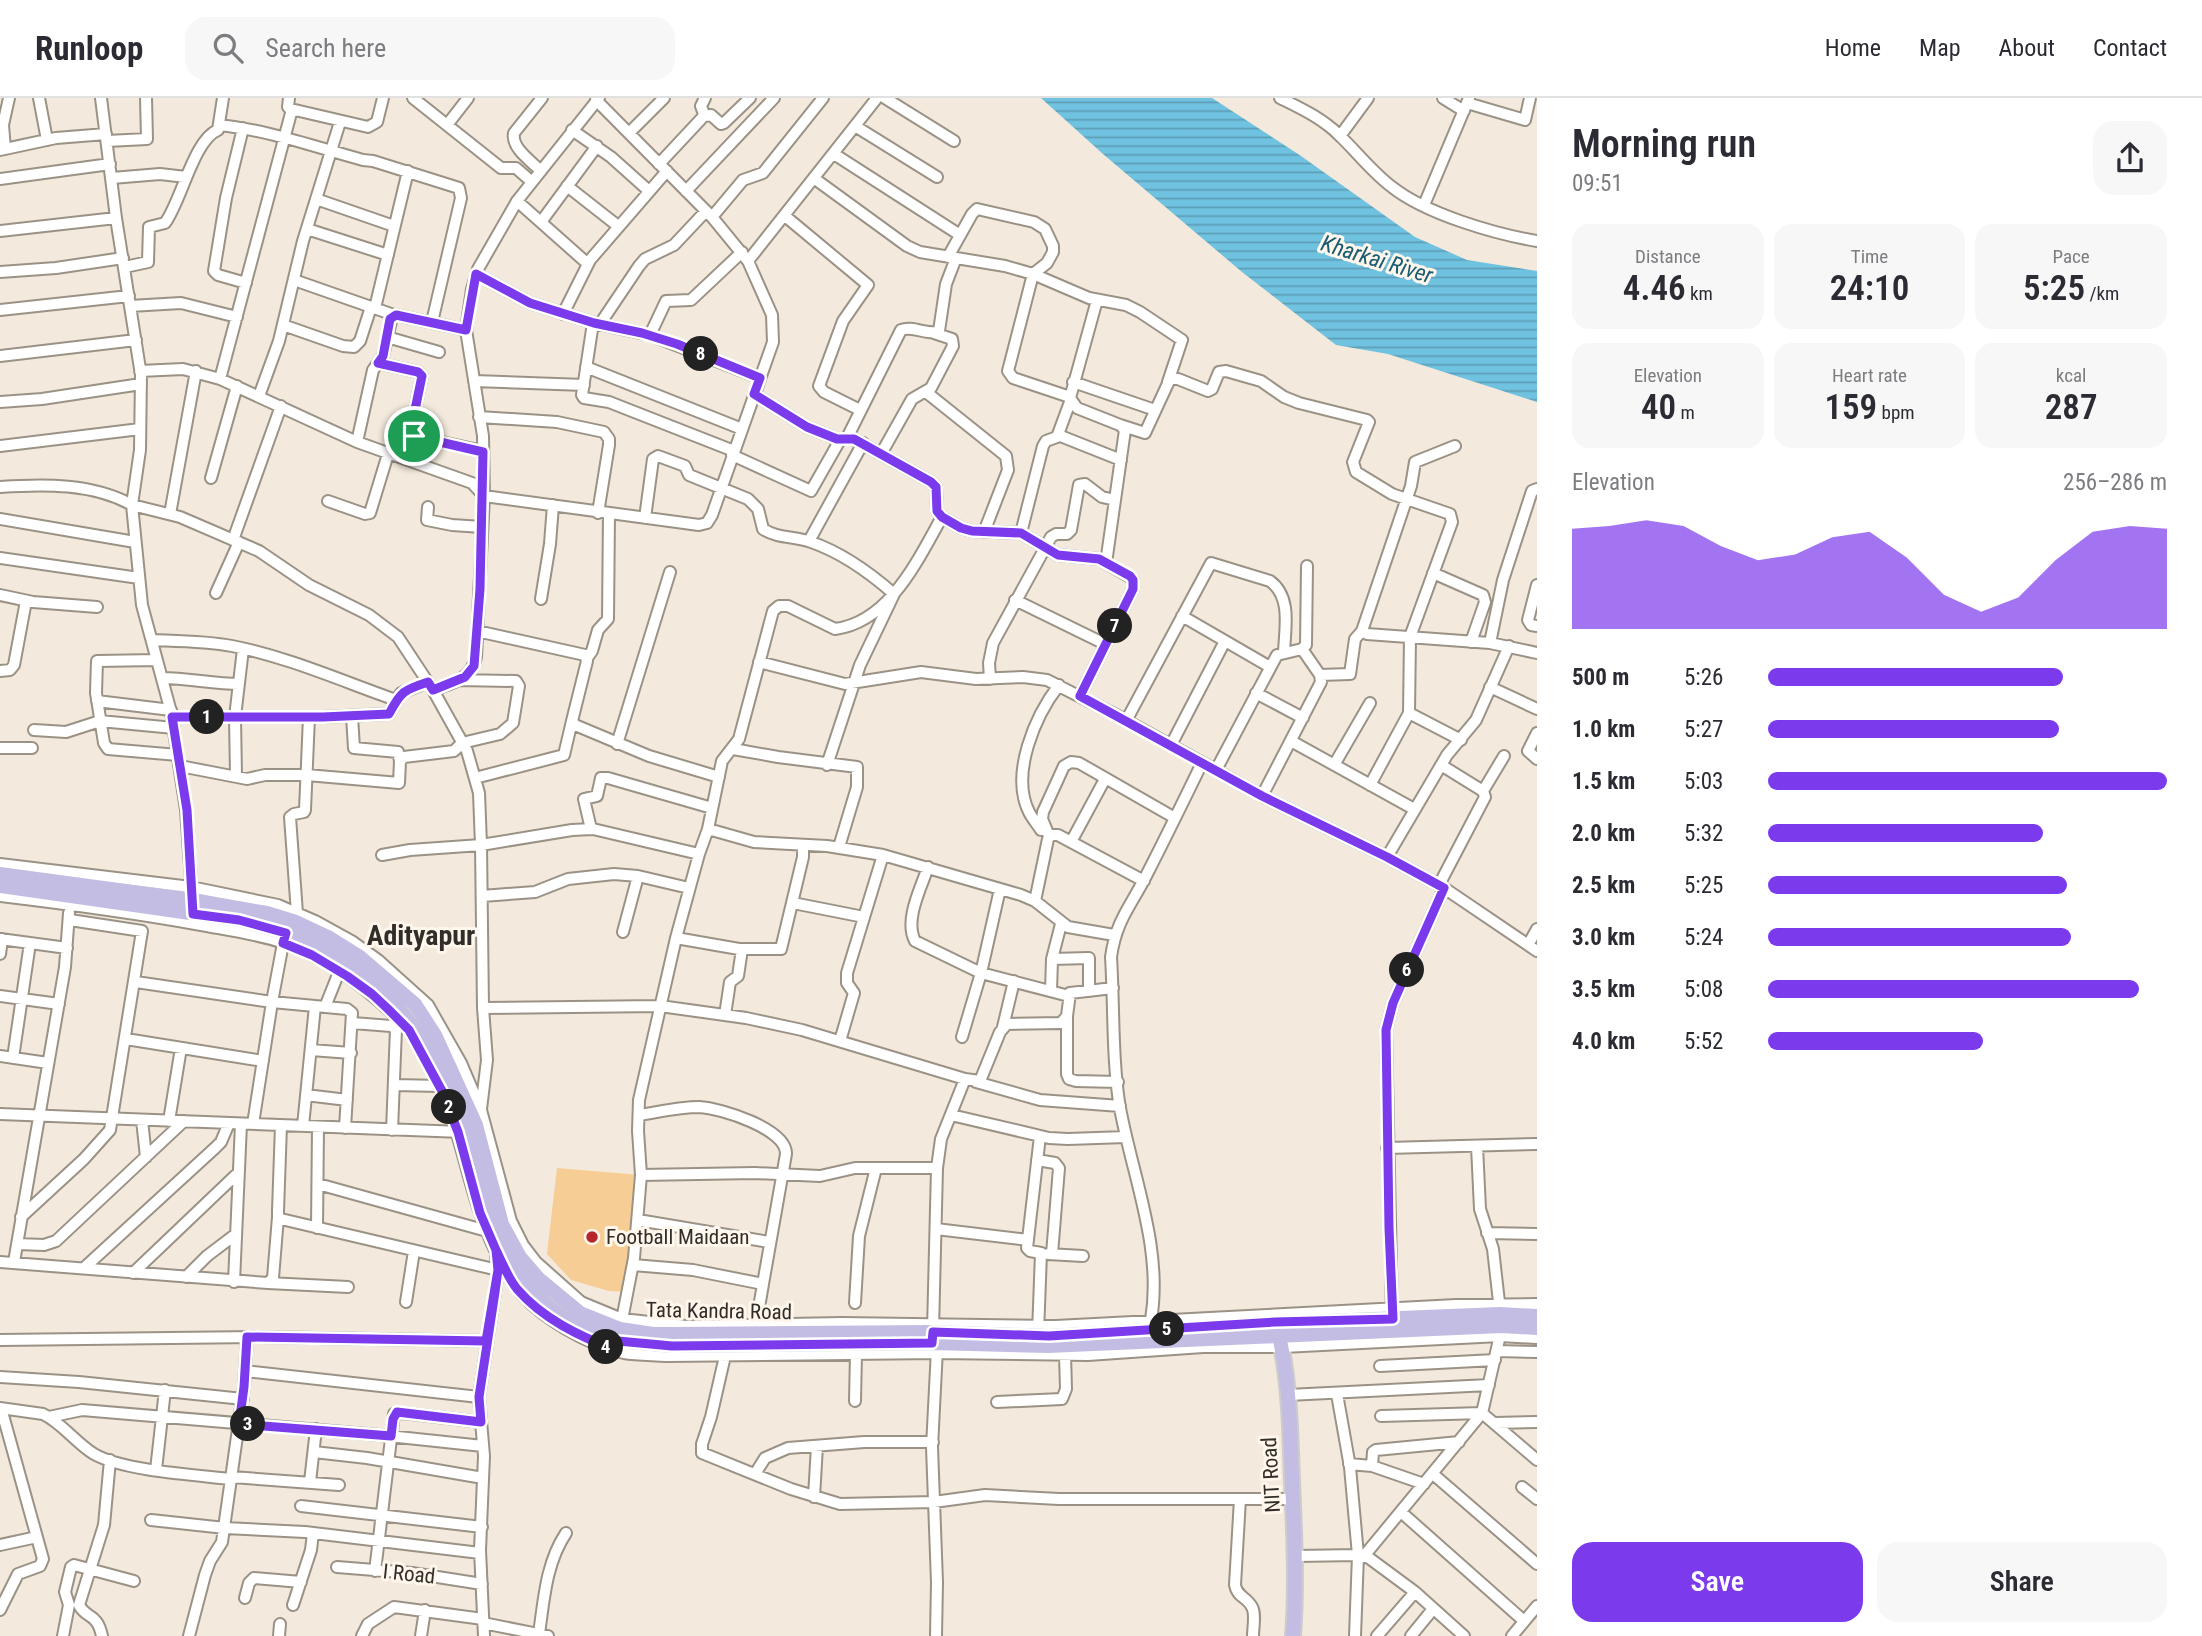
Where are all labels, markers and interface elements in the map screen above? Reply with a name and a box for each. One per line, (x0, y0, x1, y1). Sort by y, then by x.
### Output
search box (185, 17, 675, 80)
text: Runloop (35, 29, 143, 68)
icon: search (209, 29, 247, 67)
text: Search here (265, 33, 386, 63)
text: Home (1825, 34, 1881, 62)
text: Map (1919, 34, 1961, 62)
text: About (1999, 34, 2055, 62)
text: Contact (2093, 34, 2167, 62)
button: share (2093, 121, 2167, 195)
text: Morning run (1572, 122, 1756, 166)
text: 09:51 (1572, 170, 1623, 197)
water label: Kharkai River (1318, 230, 1437, 290)
text: Distance (1635, 245, 1701, 268)
text: Time (1851, 245, 1888, 268)
text: Pace (2053, 245, 2090, 268)
text: 4.46 (1623, 268, 1686, 309)
text: 24:10 (1830, 268, 1909, 309)
text: 5:25 (2023, 268, 2085, 309)
text: km (1686, 282, 1713, 305)
text: /km (2085, 282, 2119, 305)
pin: 8 (684, 336, 718, 372)
text: 8 (696, 342, 705, 365)
text: Elevation (1634, 364, 1702, 387)
text: Heart rate (1832, 364, 1907, 387)
text: kcal (2056, 364, 2086, 387)
text: 40 (1641, 387, 1676, 428)
text: 159 (1824, 387, 1877, 428)
text: 287 (2045, 387, 2098, 428)
text: m (1676, 401, 1695, 424)
text: bpm (1877, 401, 1915, 424)
pin (384, 406, 444, 466)
icon: arrive (395, 417, 433, 455)
text: Elevation (1572, 469, 1655, 496)
text: 256–286 m (2063, 469, 2167, 496)
pin: 7 (1098, 608, 1132, 644)
text: 7 (1110, 614, 1119, 637)
text: 500 m (1572, 664, 1629, 691)
text: 5:26 (1684, 664, 1723, 691)
pin: 1 (190, 700, 224, 734)
text: 1 (202, 705, 211, 728)
text: 1.0 km (1572, 716, 1635, 743)
text: 5:27 (1684, 716, 1723, 743)
text: 1.5 km (1572, 768, 1635, 795)
text: 5:03 (1684, 768, 1723, 795)
text: 2.0 km (1572, 820, 1635, 847)
text: 5:32 (1684, 820, 1723, 847)
text: 2.5 km (1572, 872, 1635, 899)
text: 5:25 (1684, 872, 1723, 899)
district label: Adityapur (367, 919, 475, 952)
text: 3.0 km (1572, 924, 1635, 951)
text: 5:24 (1684, 924, 1723, 951)
pin: 6 (1390, 952, 1424, 988)
text: 6 (1402, 958, 1411, 981)
text: 3.5 km (1572, 976, 1635, 1003)
text: 5:08 (1684, 976, 1723, 1003)
text: 4.0 km (1572, 1028, 1635, 1055)
text: 5:52 (1684, 1028, 1723, 1055)
pin: 2 (432, 1090, 466, 1124)
text: 2 (444, 1095, 453, 1118)
place label: Football Maidaan (606, 1225, 750, 1249)
marker: Football Maidaan (584, 1229, 600, 1245)
street label: Tata Kandra Road (646, 1298, 792, 1324)
pin: 5 (1150, 1312, 1184, 1346)
text: 5 (1162, 1317, 1171, 1340)
pin: 4 (588, 1330, 624, 1364)
text: 4 (601, 1335, 610, 1358)
pin: 3 (230, 1406, 266, 1442)
text: 3 (243, 1412, 252, 1435)
street label: NIT Road (1257, 1437, 1285, 1513)
button: Save (1572, 1542, 1863, 1622)
button: Share (1877, 1542, 2167, 1622)
street label: I Road (382, 1559, 436, 1589)

